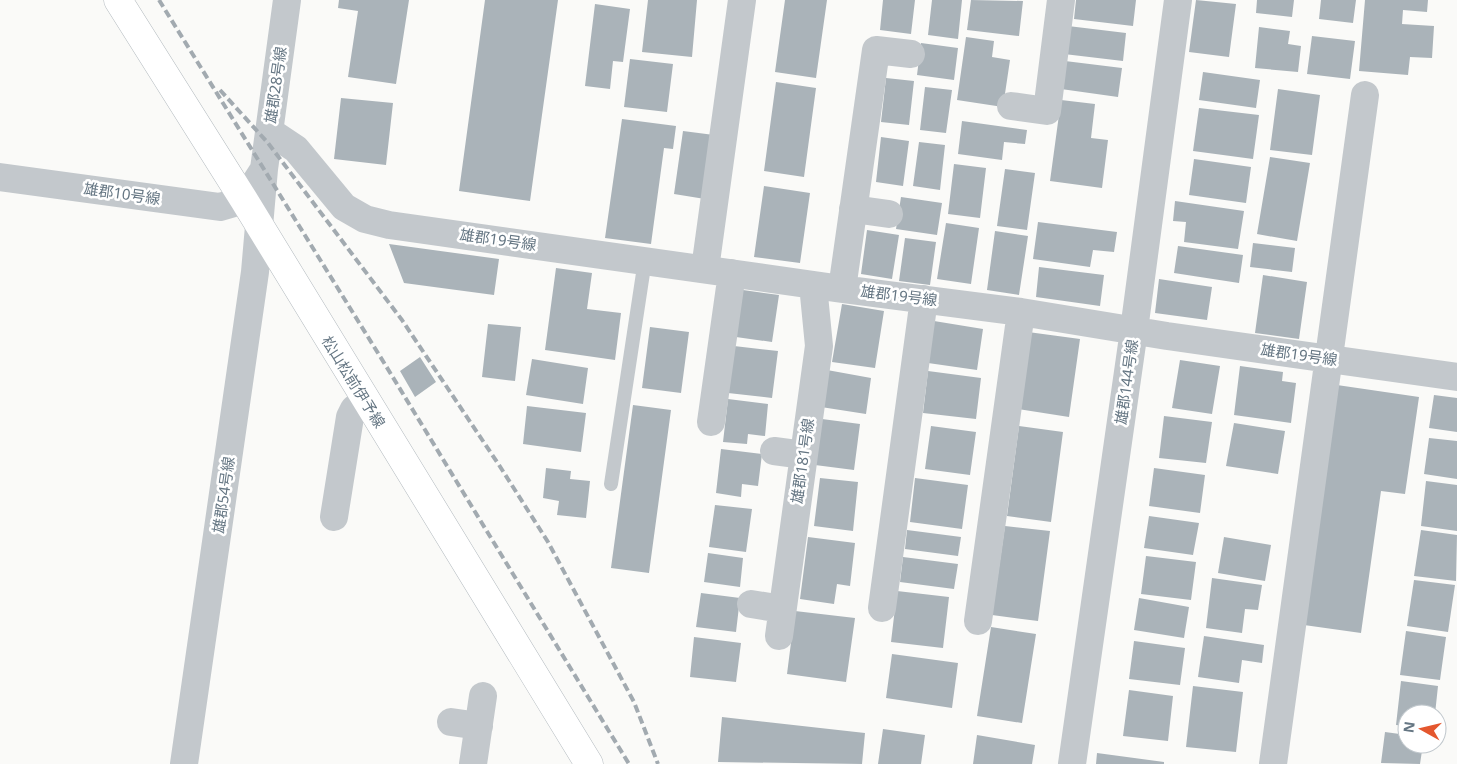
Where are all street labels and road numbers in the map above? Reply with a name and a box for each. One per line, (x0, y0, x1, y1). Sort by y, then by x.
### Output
street label: 雄郡28号線 (260, 45, 290, 124)
street label: 雄郡10号線 (83, 178, 162, 208)
street label: 雄郡19号線 (459, 224, 538, 254)
street label: 雄郡19号線 (860, 280, 939, 310)
street label: 松山松前伊予線 (318, 332, 390, 431)
street label: 雄郡144号線 (1110, 338, 1142, 426)
street label: 雄郡19号線 (1260, 339, 1339, 369)
street label: 雄郡181号線 (786, 417, 818, 505)
street label: 雄郡54号線 (208, 455, 238, 534)

